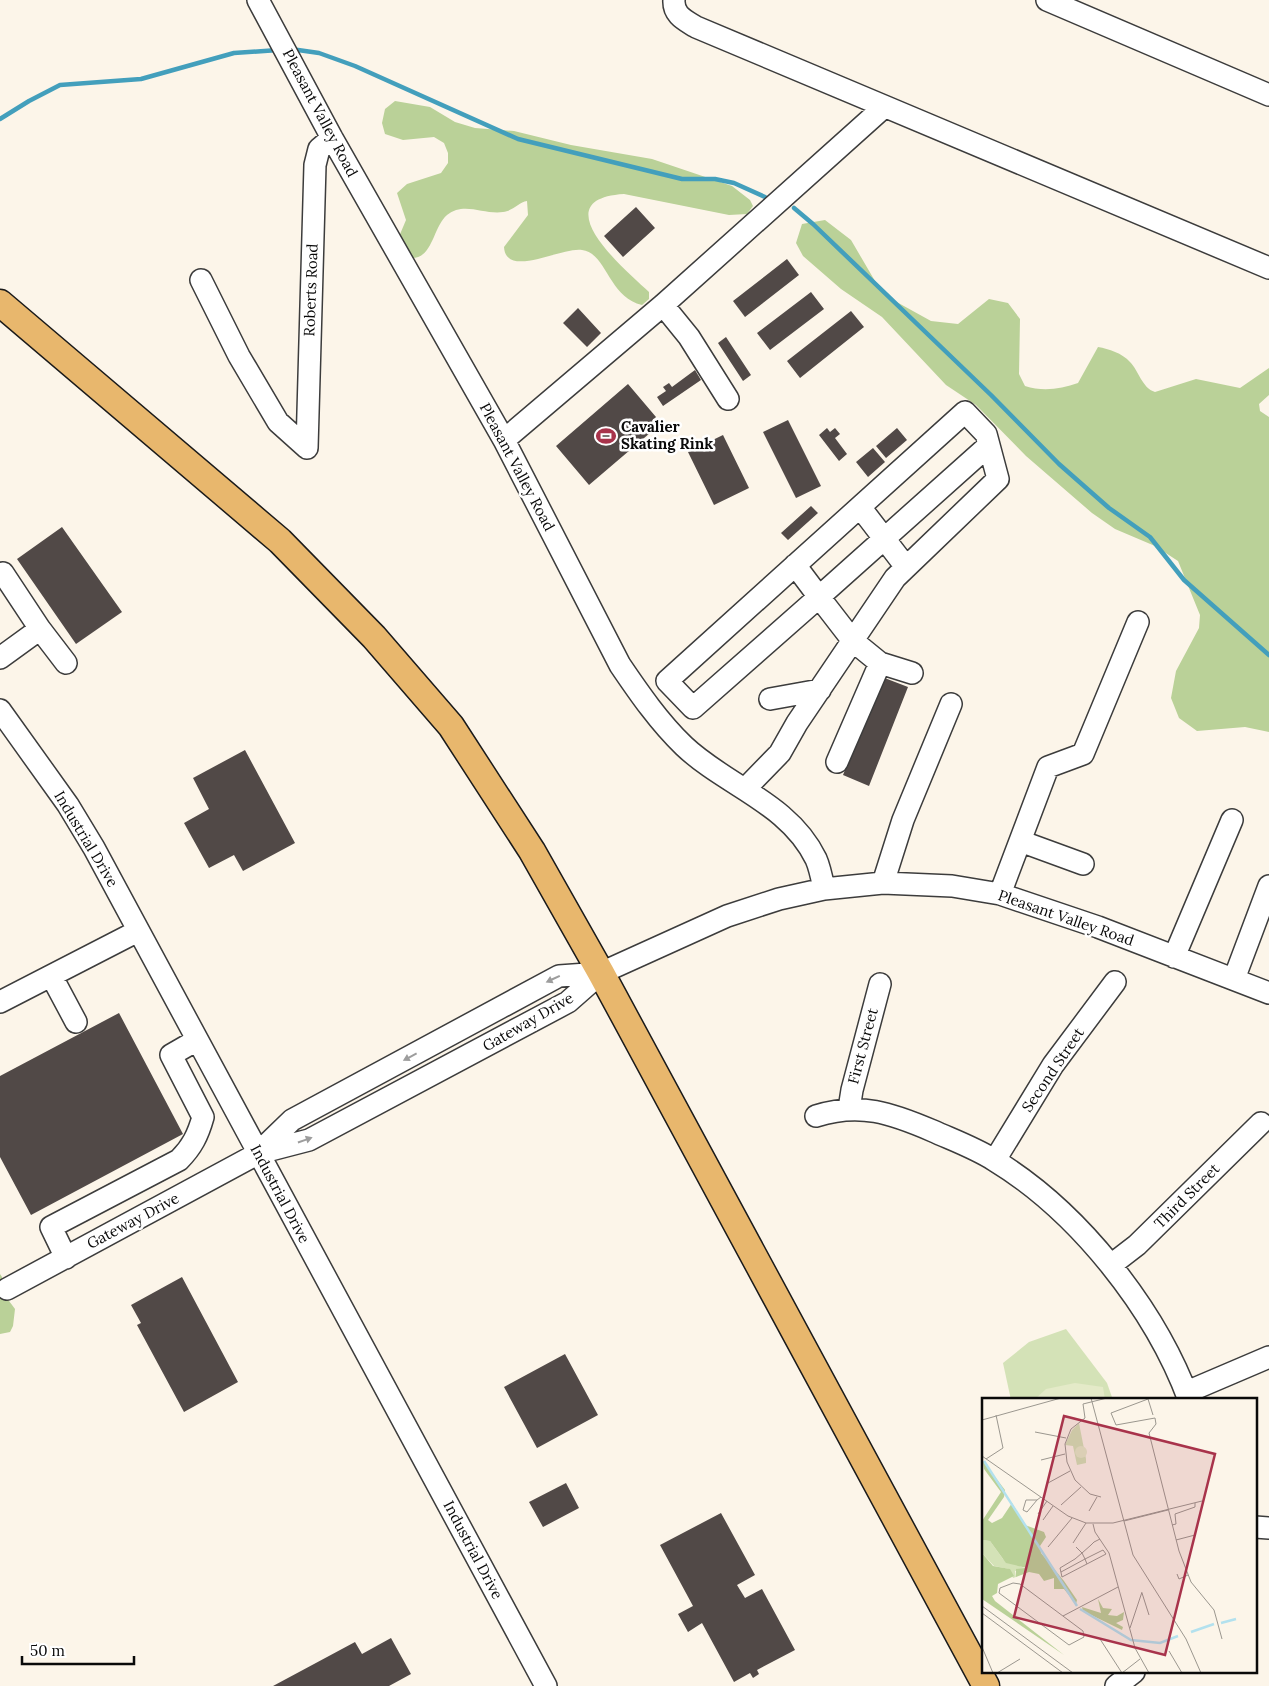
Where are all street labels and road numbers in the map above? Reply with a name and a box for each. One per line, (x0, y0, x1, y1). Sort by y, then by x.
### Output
street label: Pleasant Valley Road (279, 45, 362, 180)
street label: Roberts Road (299, 243, 322, 337)
street label: Pleasant Valley Road (476, 399, 559, 534)
street label: Industrial Drive (50, 787, 123, 890)
street label: Pleasant Valley Road (996, 885, 1137, 950)
street label: Gateway Drive (479, 988, 577, 1055)
street label: First Street (843, 1006, 882, 1086)
street label: Second Street (1017, 1024, 1088, 1116)
street label: Industrial Drive (247, 1141, 314, 1246)
street label: Third Street (1150, 1159, 1223, 1232)
street label: Gateway Drive (83, 1188, 182, 1253)
street label: Industrial Drive (440, 1497, 507, 1602)

